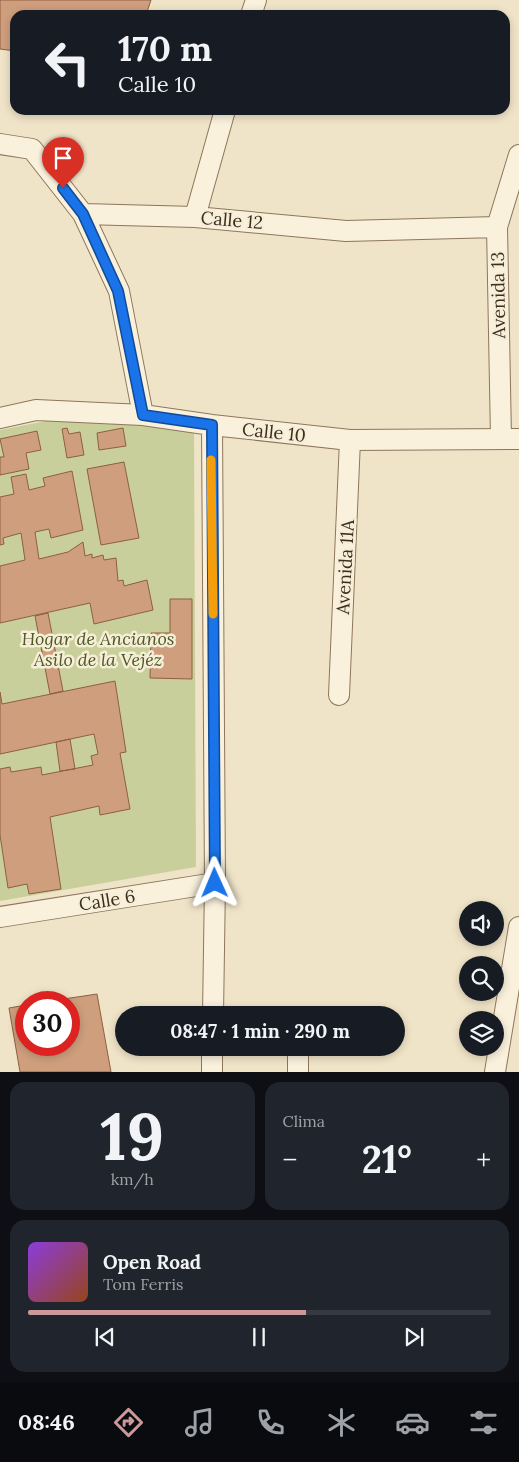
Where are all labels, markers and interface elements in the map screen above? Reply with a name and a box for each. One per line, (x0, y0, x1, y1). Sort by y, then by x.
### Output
text: 170 m (118, 26, 212, 71)
icon: left (35, 30, 100, 95)
text: Calle 10 (118, 70, 196, 98)
pin (42, 137, 84, 188)
icon: arrive (49, 144, 77, 172)
street label: Calle 12 (200, 206, 264, 234)
street label: Avenida 13 (486, 251, 510, 340)
street label: Calle 10 (241, 417, 307, 447)
street label: Avenida 11A (331, 518, 359, 616)
park label: Hogar de Ancianos Asilo de la Vejéz (21, 627, 175, 671)
position arrow (188, 856, 240, 908)
street label: Calle 6 (77, 884, 137, 916)
map controls (459, 901, 504, 1056)
button: sound (459, 901, 504, 946)
button: search (459, 956, 504, 1001)
speed limit sign: 30 (15, 991, 80, 1056)
button: layers (459, 1011, 504, 1056)
text: 08:47 · 1 min · 290 m (170, 1019, 350, 1043)
text: 19 (100, 1095, 164, 1178)
text: Clima (283, 1111, 325, 1131)
text: 21° (362, 1135, 412, 1183)
text: − (283, 1142, 297, 1178)
text: + (476, 1142, 491, 1178)
text: km/h (111, 1169, 154, 1189)
text: Open Road (103, 1250, 201, 1274)
text: Tom Ferris (103, 1274, 183, 1294)
icon: previous (91, 1323, 119, 1351)
icon: pause (245, 1323, 273, 1351)
icon: next (400, 1323, 428, 1351)
icon: directions (111, 1405, 146, 1440)
icon: music (182, 1405, 217, 1440)
icon: phone (253, 1405, 288, 1440)
icon: climate (324, 1405, 359, 1440)
icon: car (395, 1405, 430, 1440)
icon: filters (466, 1405, 501, 1440)
text: 08:46 (18, 1408, 75, 1436)

